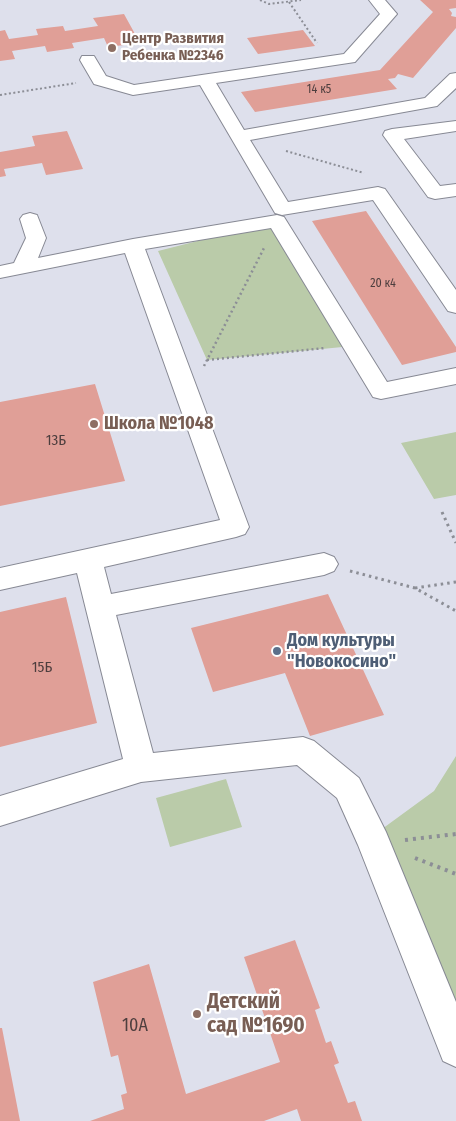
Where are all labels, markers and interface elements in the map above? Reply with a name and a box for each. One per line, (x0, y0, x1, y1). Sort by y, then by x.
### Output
place label: Центр Развития Ребенка №2346 (122, 30, 224, 65)
marker: Центр Развития Ребенка №2346 (106, 42, 118, 54)
house number: 14 к5 (307, 83, 331, 97)
house number: 20 к4 (370, 277, 396, 291)
place label: Школа №1048 (104, 413, 214, 435)
marker: Школа №1048 (88, 418, 100, 430)
house number: 13Б (46, 432, 66, 450)
place label: Дом культуры "Новокосино" (287, 630, 396, 672)
marker: Дом культуры "Новокосино" (271, 645, 283, 657)
house number: 15Б (32, 659, 52, 677)
place label: Детский сад №1690 (207, 989, 305, 1039)
marker: Детский сад №1690 (191, 1008, 203, 1020)
house number: 10А (122, 1015, 148, 1037)

